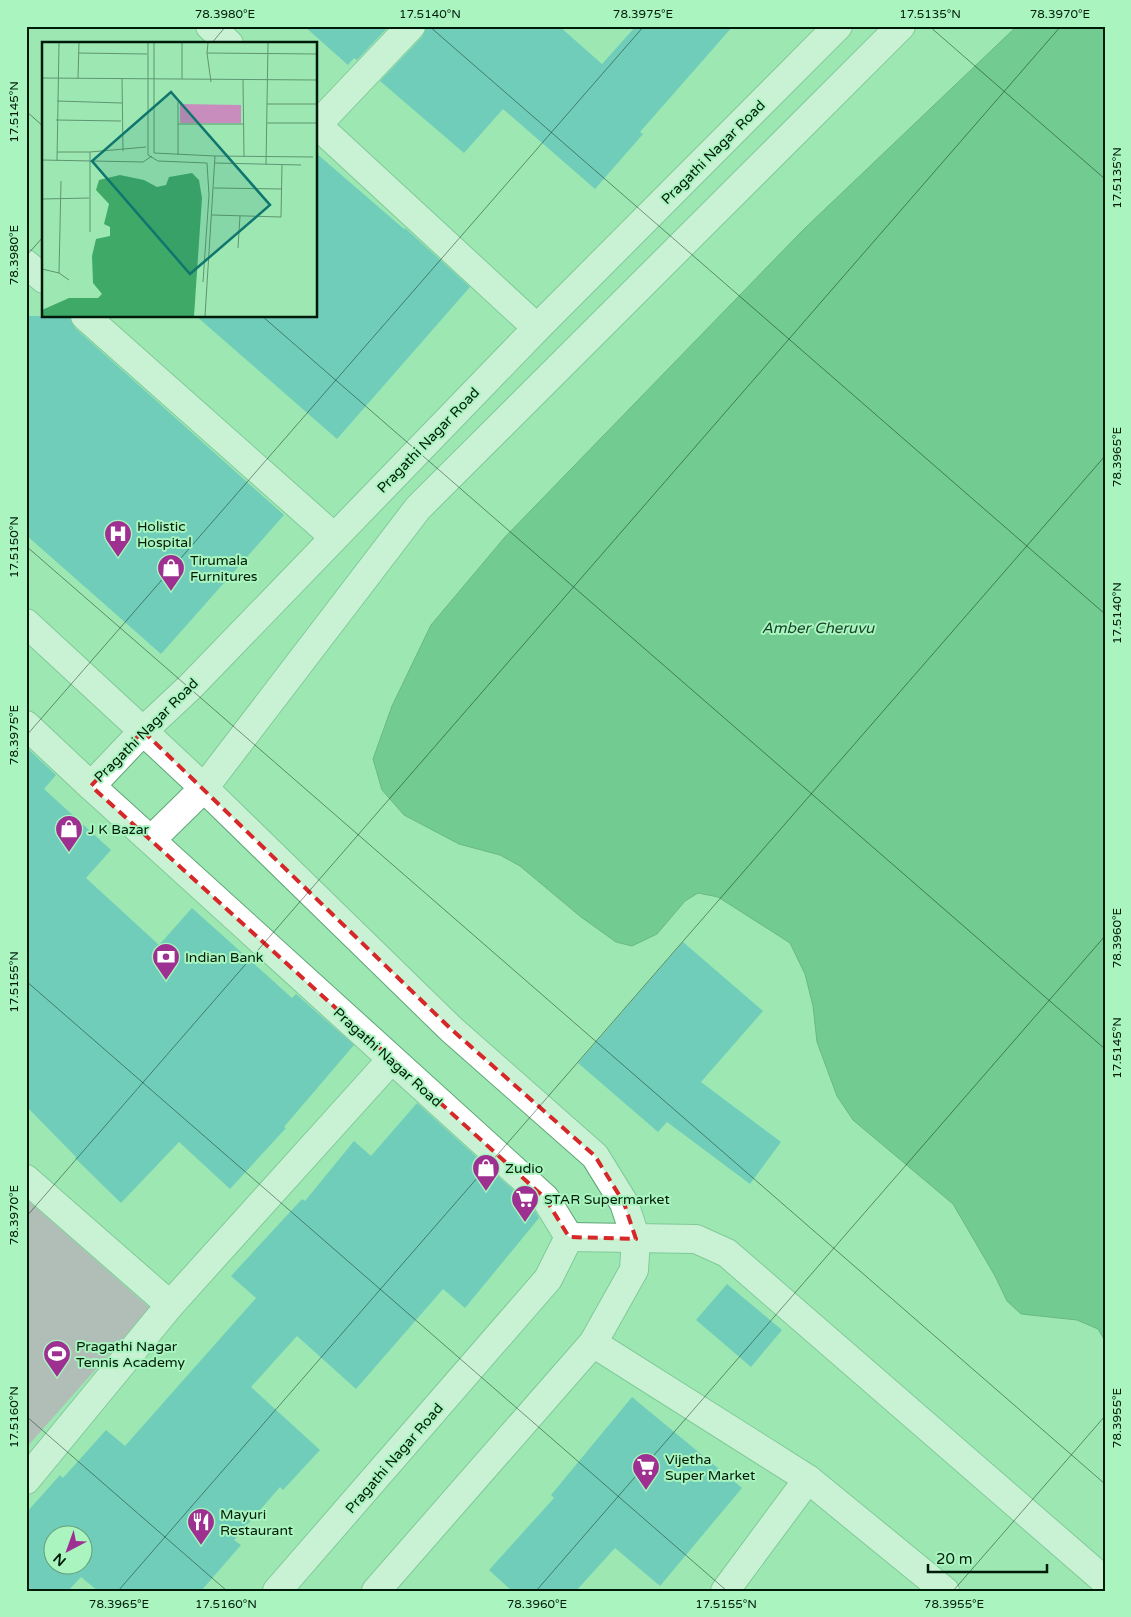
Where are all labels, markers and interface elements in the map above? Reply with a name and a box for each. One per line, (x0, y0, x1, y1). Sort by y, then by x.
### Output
text: 78.3980°E (195, 7, 256, 21)
text: 17.5140°N (399, 7, 461, 21)
text: 78.3975°E (613, 7, 673, 21)
text: 17.5135°N (899, 7, 961, 21)
text: 78.3970°E (1030, 7, 1091, 21)
inset map (42, 42, 318, 318)
text: 17.5145°N (7, 81, 21, 143)
street label: Pragathi Nagar Road (658, 97, 769, 208)
text: 17.5135°N (1110, 147, 1124, 209)
text: 78.3980°E (7, 224, 21, 285)
street label: Pragathi Nagar Road (374, 384, 483, 497)
text: 78.3965°E (1110, 427, 1124, 487)
text: 17.5150°N (7, 516, 21, 578)
place label: Holistic Hospital (137, 518, 192, 551)
hospital icon: Holistic Hospital (103, 519, 133, 558)
place label: Tirumala Furnitures (190, 552, 258, 585)
shop icon: Tirumala Furnitures (156, 553, 186, 592)
text: 17.5140°N (1110, 582, 1124, 644)
water label: Amber Cheruvu (762, 619, 875, 637)
street label: Pragathi Nagar Road (91, 675, 202, 786)
text: 78.3975°E (7, 705, 21, 765)
shop icon: J K Bazar (54, 814, 84, 853)
place label: J K Bazar (88, 821, 150, 838)
text: 78.3960°E (1110, 907, 1124, 968)
bank icon: Indian Bank (151, 942, 181, 981)
place label: Indian Bank (185, 949, 264, 966)
text: 17.5155°N (7, 951, 21, 1013)
street label: Pragathi Nagar Road (330, 1004, 445, 1111)
text: 17.5145°N (1110, 1017, 1124, 1079)
shop icon: Zudio (471, 1153, 501, 1192)
place label: Zudio (505, 1160, 543, 1177)
text: 78.3970°E (7, 1184, 21, 1245)
supermarket icon: STAR Supermarket (510, 1184, 540, 1223)
place label: STAR Supermarket (544, 1191, 670, 1208)
place label: Pragathi Nagar Tennis Academy (76, 1338, 186, 1371)
sports icon: Pragathi Nagar Tennis Academy (42, 1339, 72, 1378)
text: 17.5160°N (7, 1386, 21, 1448)
text: 78.3955°E (1110, 1388, 1124, 1448)
street label: Pragathi Nagar Road (342, 1400, 447, 1517)
place label: Vijetha Super Market (665, 1451, 756, 1484)
supermarket icon: Vijetha Super Market (631, 1452, 661, 1491)
place label: Mayuri Restaurant (220, 1506, 294, 1539)
restaurant icon: Mayuri Restaurant (186, 1507, 216, 1546)
north arrow (42, 1524, 92, 1574)
scale bar (928, 1542, 1047, 1574)
text: N (50, 1549, 70, 1570)
text: 20 m (936, 1550, 973, 1568)
text: 78.3965°E (89, 1597, 149, 1611)
text: 17.5160°N (195, 1597, 257, 1611)
text: 78.3960°E (507, 1597, 568, 1611)
text: 17.5155°N (695, 1597, 757, 1611)
text: 78.3955°E (924, 1597, 984, 1611)

